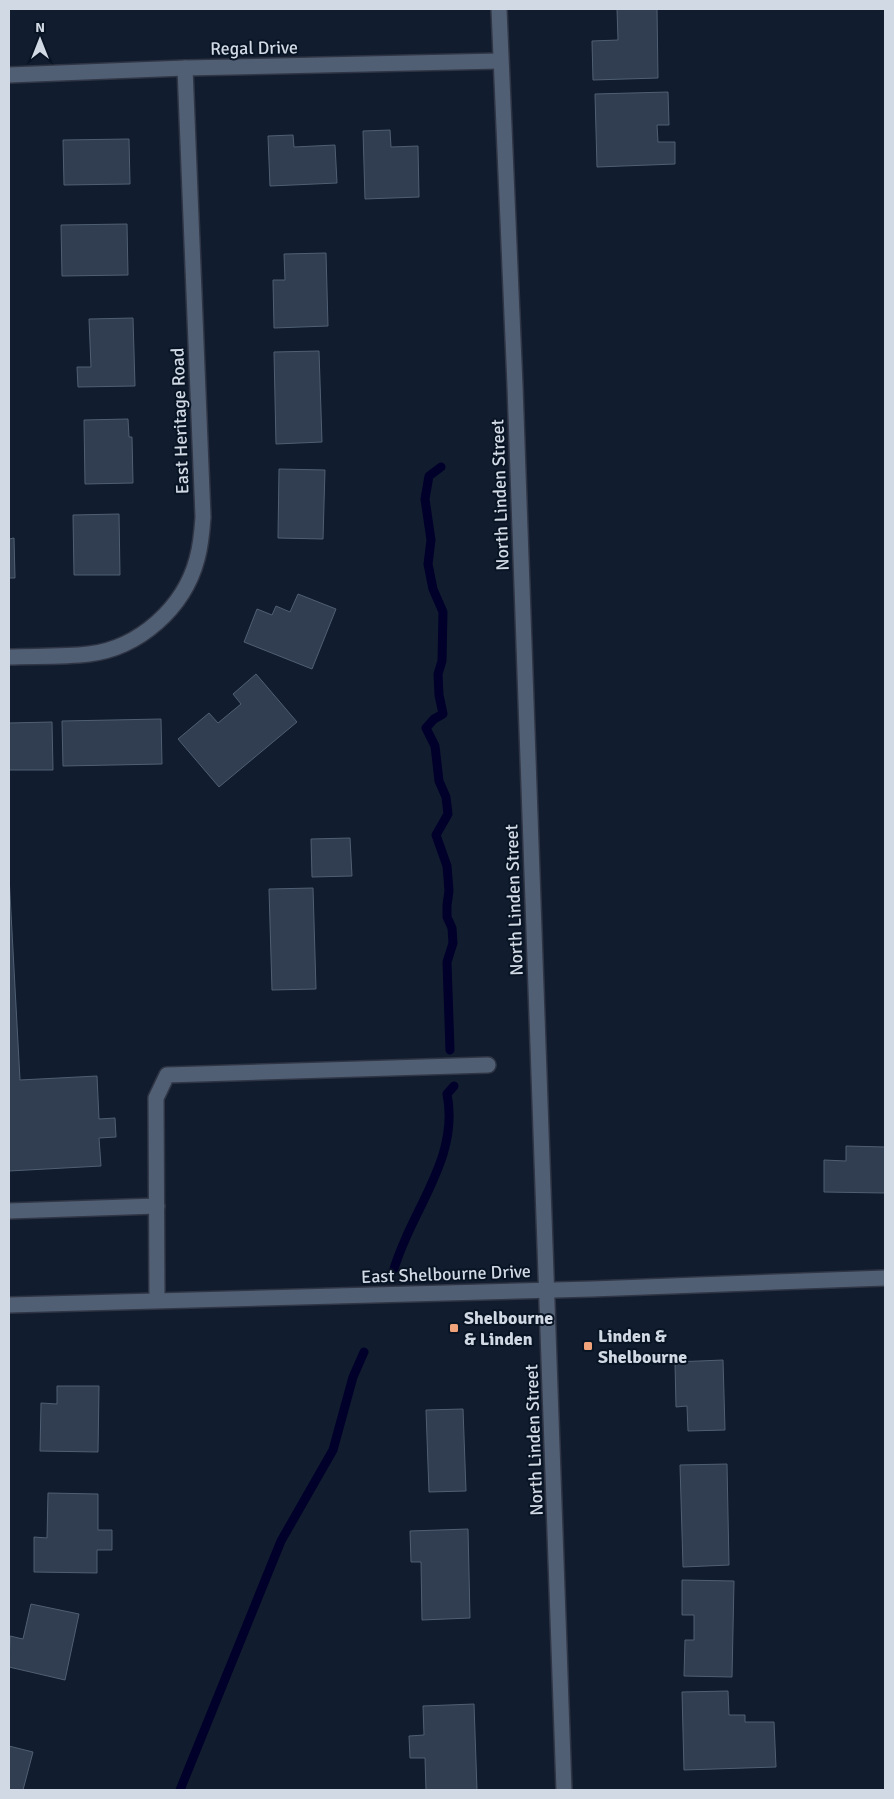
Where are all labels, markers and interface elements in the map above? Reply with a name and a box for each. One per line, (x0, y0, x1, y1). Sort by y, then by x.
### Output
north arrow (15, 15, 65, 65)
text: N (35, 19, 45, 36)
street label: Regal Drive (210, 36, 298, 60)
street label: East Heritage Road (166, 347, 194, 495)
street label: North Linden Street (486, 419, 514, 571)
street label: North Linden Street (500, 824, 528, 976)
street label: East Shelbourne Drive (361, 1260, 531, 1288)
place label: Shelbourne & Linden (464, 1307, 553, 1350)
marker: Shelbourne & Linden (448, 1322, 460, 1334)
place label: Linden & Shelbourne (598, 1325, 687, 1368)
marker: Linden & Shelbourne (582, 1340, 594, 1352)
street label: North Linden Street (520, 1364, 548, 1516)

